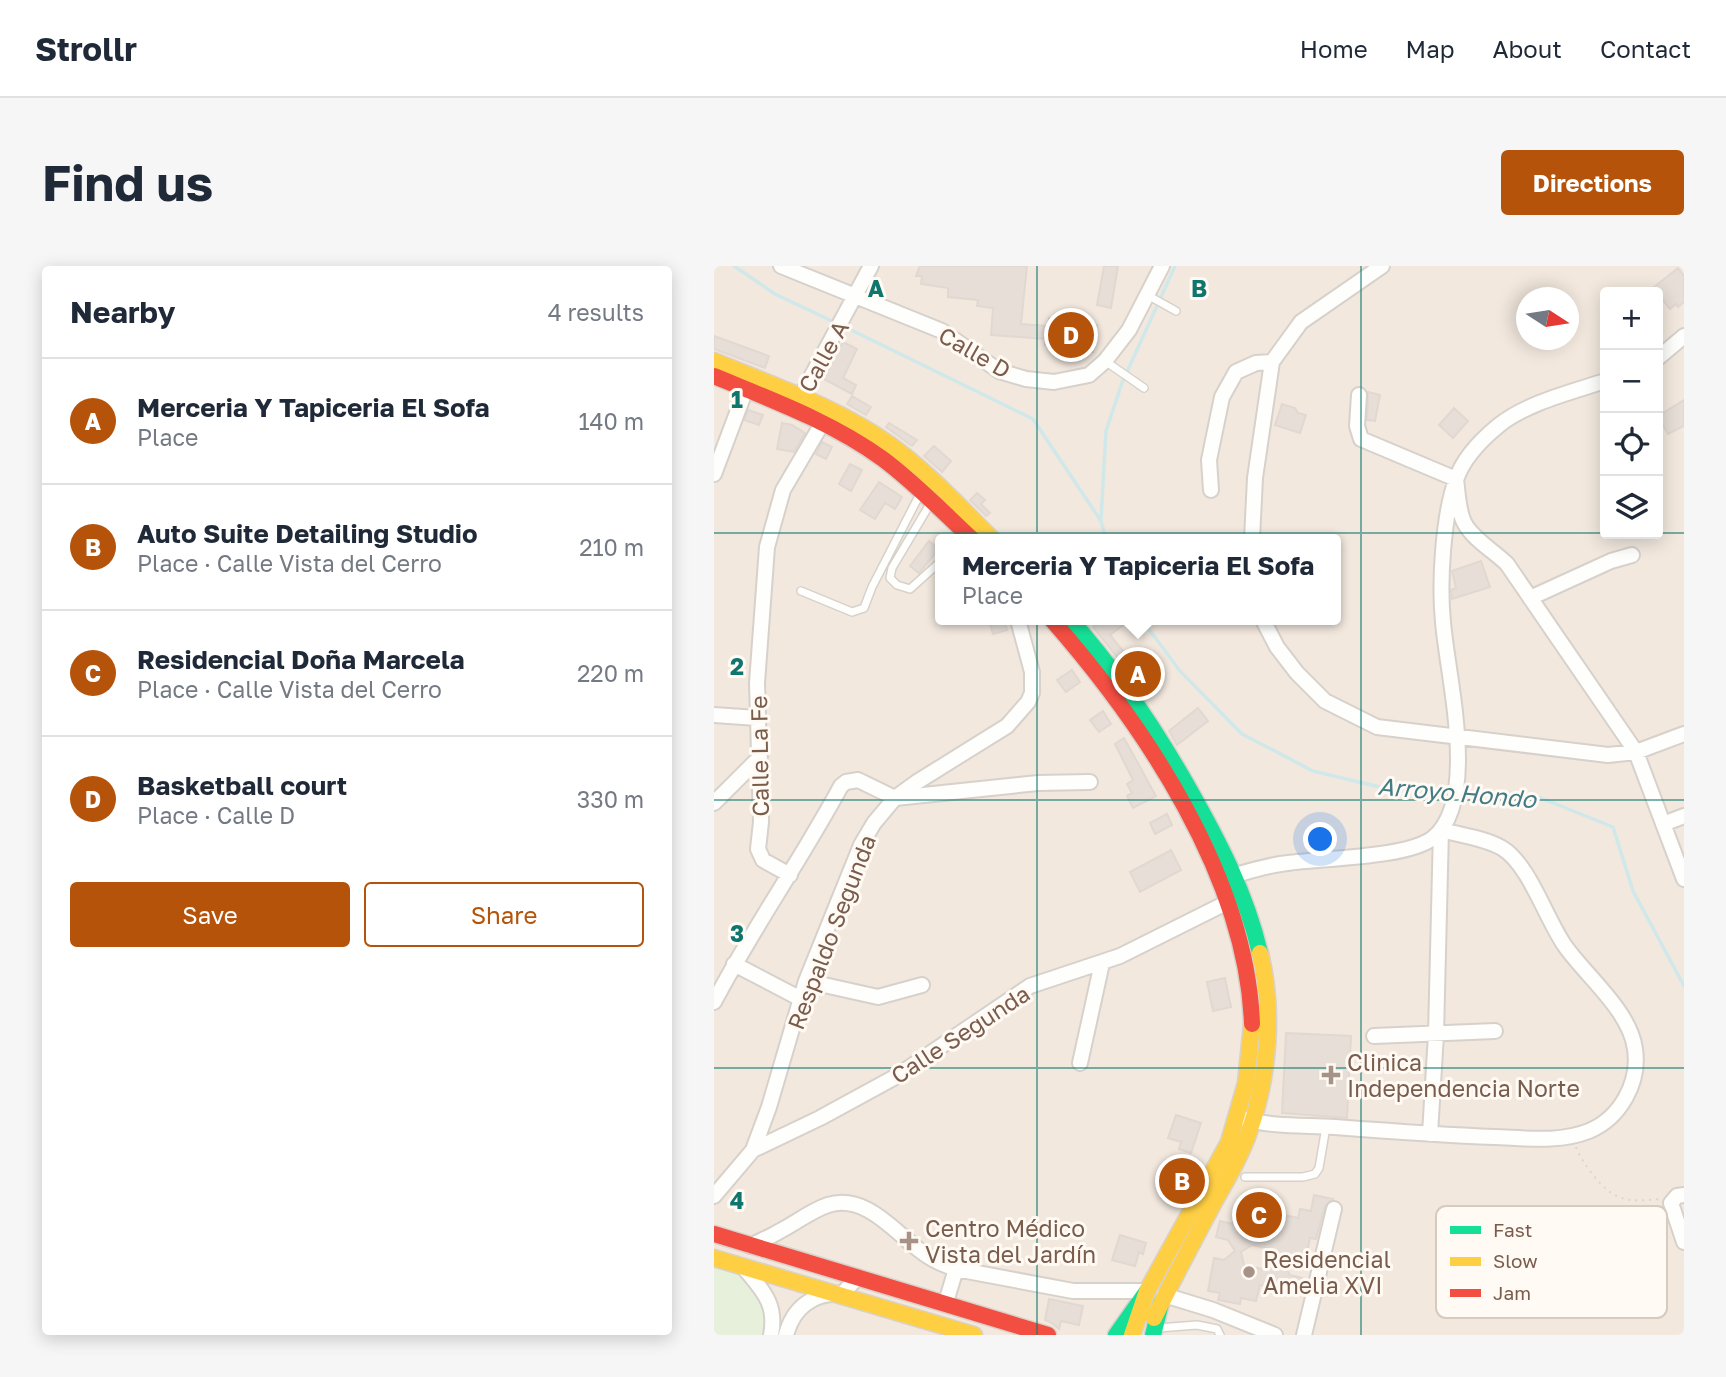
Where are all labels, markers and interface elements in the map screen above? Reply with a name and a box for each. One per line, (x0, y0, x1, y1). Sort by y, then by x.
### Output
text: Strollr (35, 29, 137, 68)
text: Home (1300, 34, 1368, 63)
text: Map (1406, 34, 1455, 63)
text: About (1493, 34, 1562, 63)
text: Contact (1600, 34, 1691, 63)
button: Directions (1501, 150, 1684, 215)
text: Find us (42, 153, 213, 212)
text: A (868, 274, 885, 302)
text: B (1191, 274, 1207, 302)
north arrow (1516, 287, 1579, 350)
map controls (1600, 287, 1663, 539)
button: + (1600, 287, 1663, 350)
text: Nearby (70, 294, 175, 330)
text: 4 results (548, 298, 644, 326)
pin: D (1048, 309, 1094, 361)
street label: Calle A (792, 315, 854, 397)
street label: Calle D (934, 320, 1016, 384)
button: − (1600, 350, 1663, 413)
text: 1 (731, 385, 743, 413)
text: Merceria Y Tapiceria El Sofa (137, 392, 490, 423)
text: A (85, 407, 101, 435)
text: 140 m (578, 407, 644, 435)
button: locate (1600, 413, 1663, 476)
text: Place (137, 423, 198, 451)
button: layers (1600, 476, 1663, 539)
text: Auto Suite Detailing Studio (137, 518, 478, 549)
text: B (85, 533, 101, 561)
text: 210 m (579, 533, 644, 561)
popup (935, 534, 1341, 625)
text: Place · Calle Vista del Cerro (137, 549, 442, 577)
text: Merceria Y Tapiceria El Sofa (962, 550, 1314, 581)
text: Place (962, 581, 1023, 609)
text: Residencial Doña Marcela (137, 644, 465, 675)
pin: A (1115, 648, 1161, 700)
text: 2 (730, 652, 744, 680)
text: C (85, 659, 101, 687)
text: 220 m (577, 659, 644, 687)
text: Place · Calle Vista del Cerro (137, 675, 442, 703)
street label: Calle La Fe (744, 695, 774, 817)
text: Basketball court (137, 770, 347, 801)
water label: Arroyo Hondo (1377, 771, 1539, 814)
text: D (85, 785, 101, 813)
text: 330 m (577, 785, 644, 813)
text: Place · Calle D (137, 801, 295, 829)
your location (1303, 822, 1337, 856)
street label: Respaldo Segunda (781, 831, 881, 1033)
button: Save (70, 882, 350, 947)
button: Share (364, 882, 644, 947)
text: 3 (730, 919, 744, 947)
street label: Calle Segunda (885, 979, 1035, 1089)
place label: Clinica Independencia Norte (1347, 1048, 1580, 1102)
marker: Clinica Independencia Norte (1321, 1065, 1341, 1085)
pin: B (1159, 1155, 1205, 1207)
text: 4 (730, 1186, 744, 1214)
pin: C (1236, 1189, 1282, 1241)
legend (1436, 1206, 1667, 1318)
place label: Centro Médico Vista del Jardín (925, 1214, 1096, 1268)
text: Fast (1493, 1218, 1532, 1241)
marker: Centro Médico Vista del Jardín (899, 1231, 919, 1251)
place label: Residencial Amelia XVI (1263, 1245, 1391, 1299)
text: Slow (1493, 1249, 1538, 1272)
marker: Residencial Amelia XVI (1241, 1264, 1257, 1280)
text: Jam (1493, 1281, 1531, 1304)

